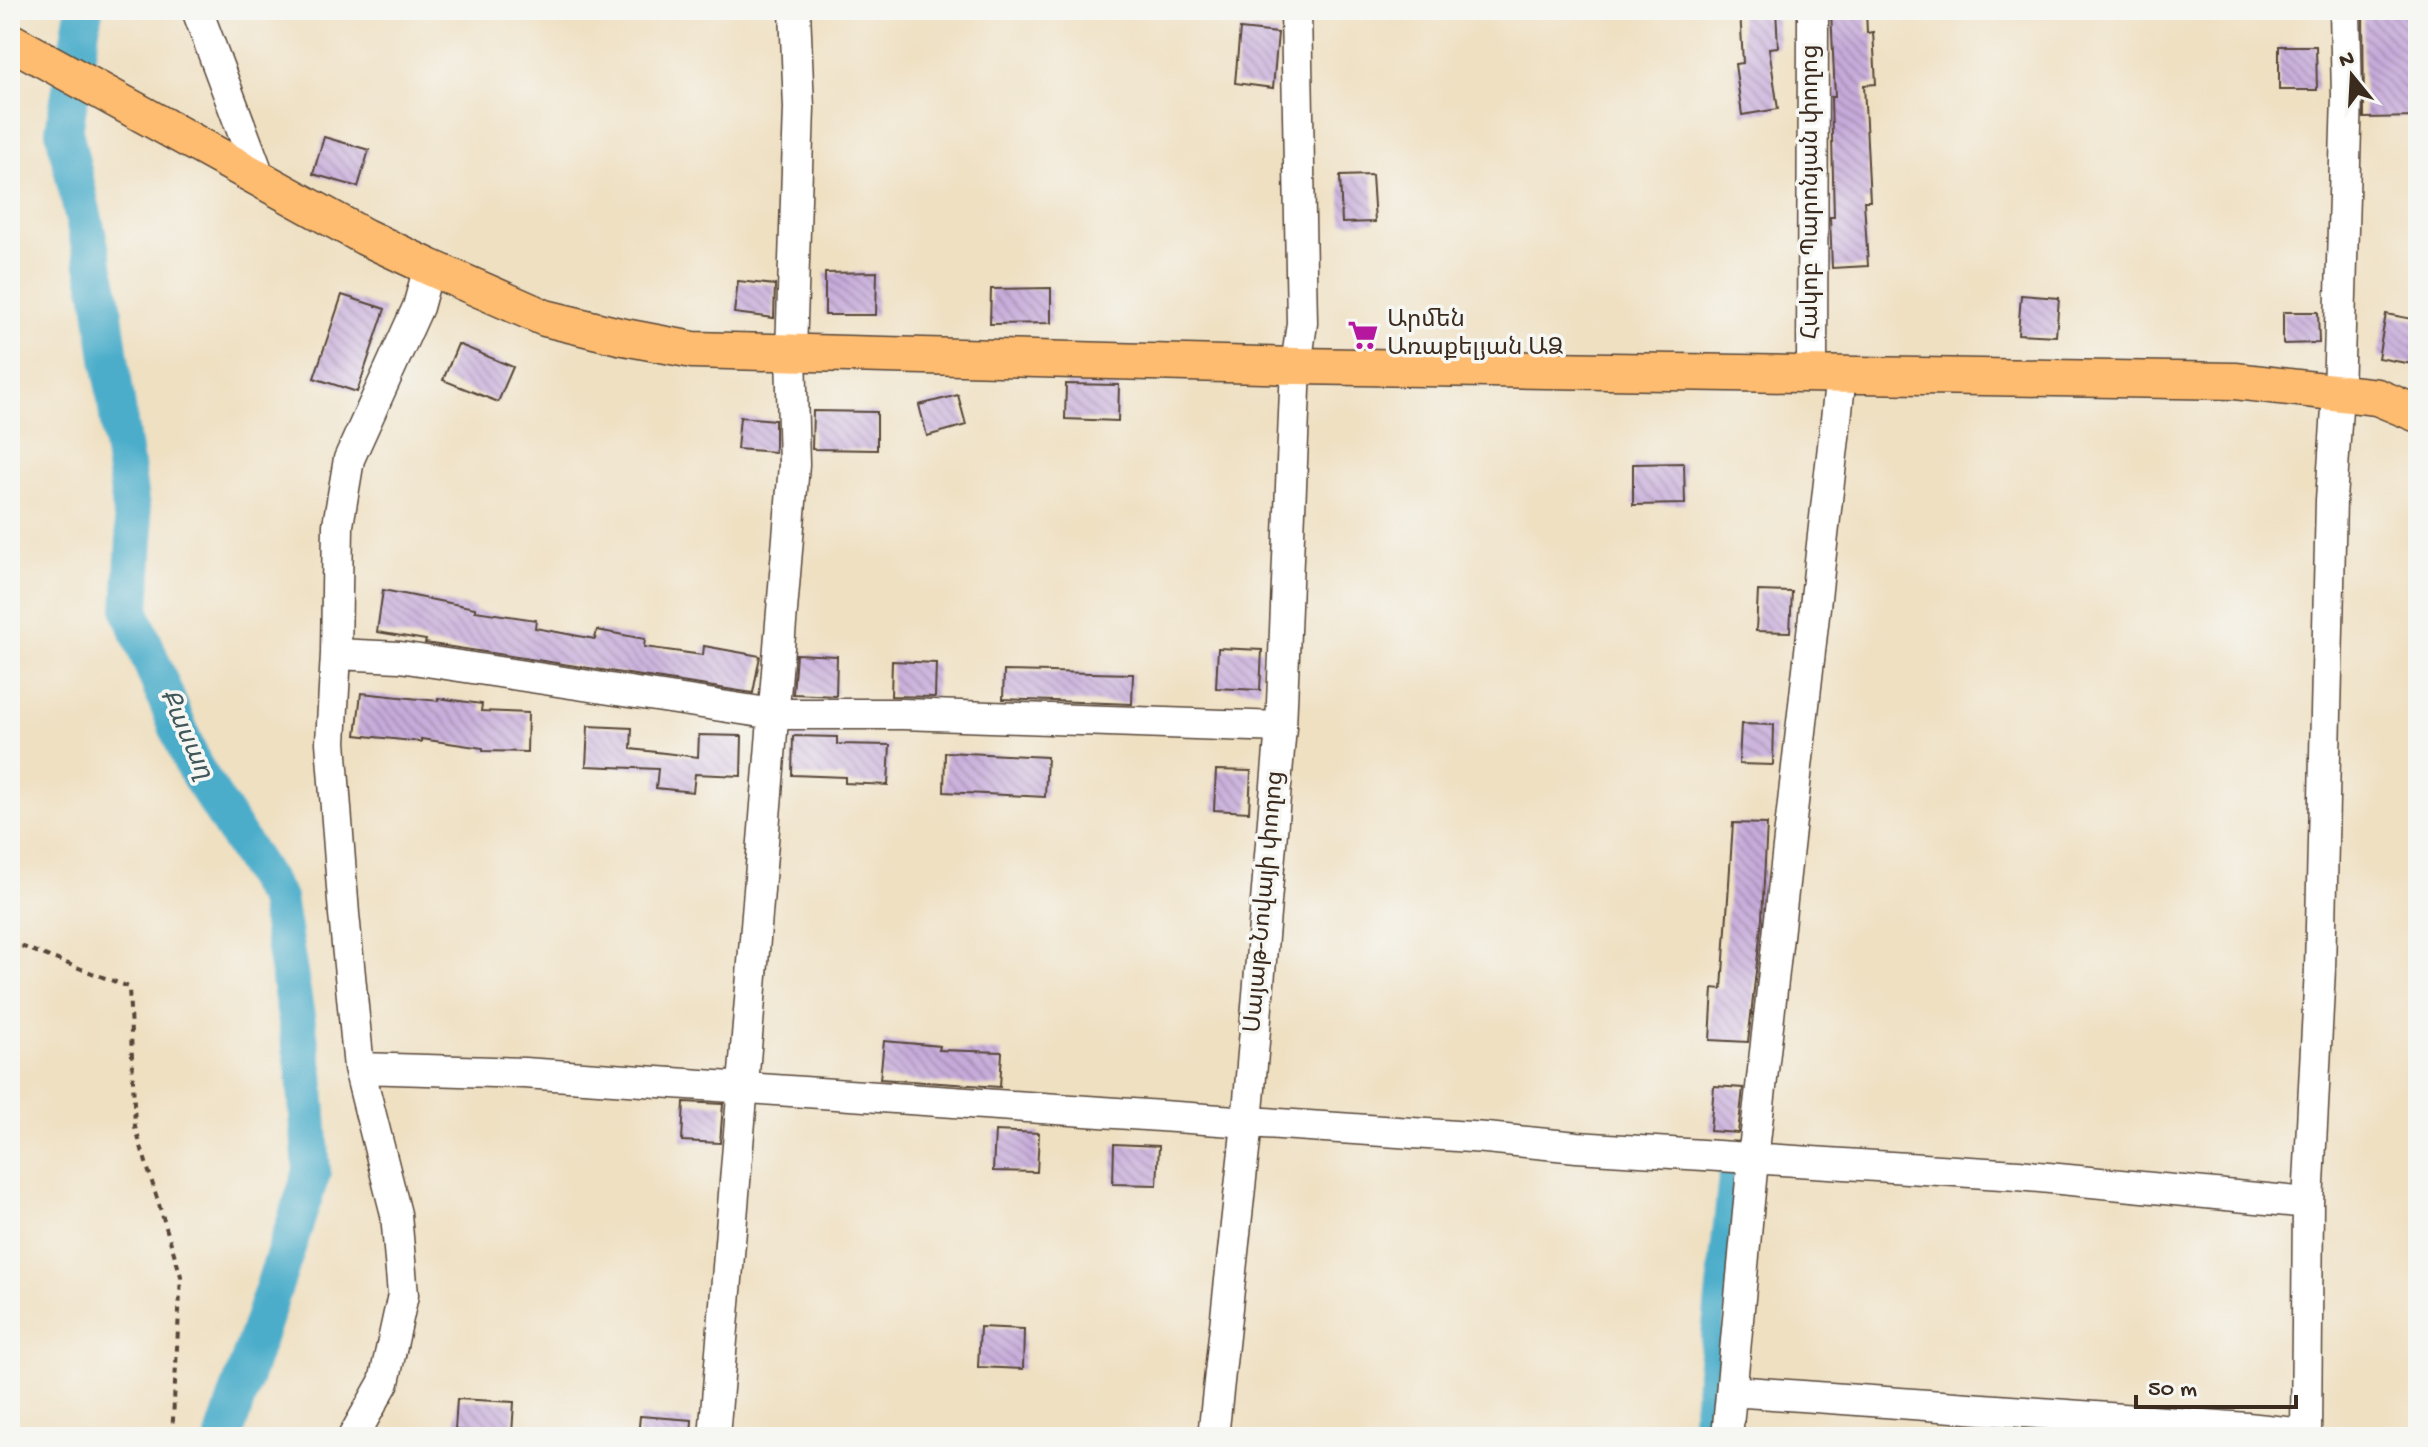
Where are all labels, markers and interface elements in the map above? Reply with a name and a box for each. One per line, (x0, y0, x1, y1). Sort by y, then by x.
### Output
north arrow (2312, 36, 2392, 116)
street label: Հակոբ Պարոնյան փողոց (1798, 44, 1827, 340)
text: N (2336, 46, 2358, 75)
place label: Արմեն Առաքելյան ԱՁ (1387, 307, 1564, 364)
supermarket icon: Արմեն Առաքելյան ԱՁ (1346, 318, 1380, 352)
water label: Քասաղ (151, 685, 218, 785)
street label: Սայաթ-Նովայի փողոց (1240, 770, 1292, 1034)
scale bar (2136, 1359, 2296, 1409)
text: 50 m (2148, 1376, 2197, 1405)

